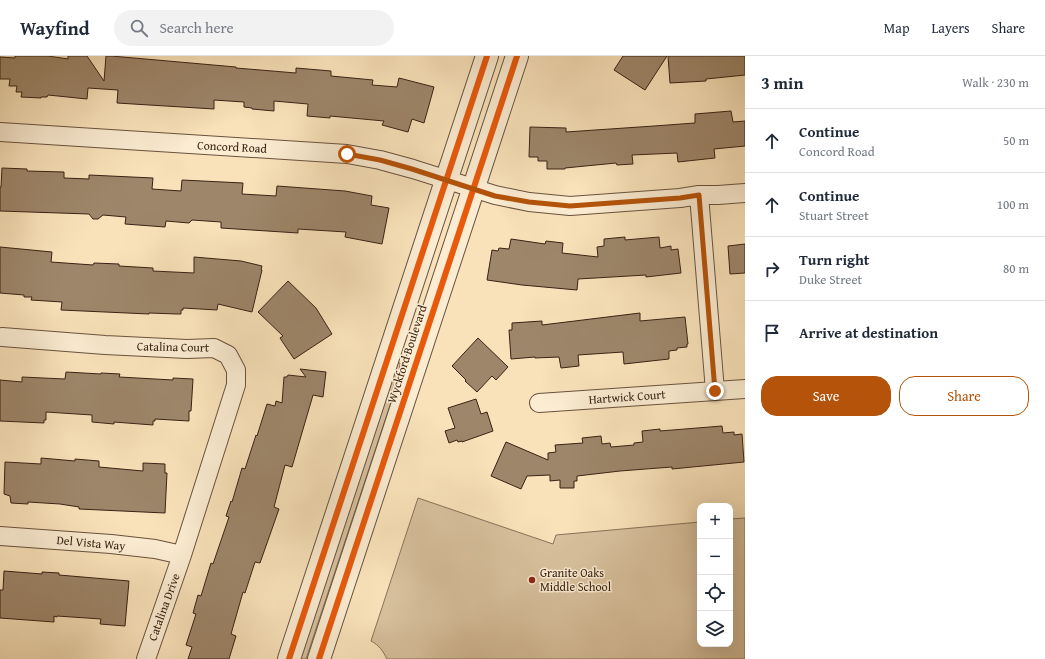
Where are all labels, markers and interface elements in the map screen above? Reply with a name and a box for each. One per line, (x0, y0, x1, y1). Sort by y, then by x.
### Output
search box (114, 10, 394, 46)
text: Wayfind (20, 14, 90, 42)
icon: search (128, 17, 150, 39)
text: Search here (160, 17, 234, 38)
text: Map (884, 18, 910, 38)
text: Layers (932, 18, 970, 38)
text: Share (992, 18, 1025, 38)
text: 3 min (761, 70, 803, 95)
text: Walk · 230 m (962, 73, 1029, 92)
text: Continue (799, 121, 860, 142)
icon: ahead (761, 130, 783, 152)
text: 50 m (1003, 131, 1029, 150)
street label: Concord Road (197, 136, 268, 157)
text: Concord Road (799, 142, 875, 161)
route start (338, 145, 356, 163)
text: Continue (799, 185, 860, 206)
icon: ahead (761, 194, 783, 216)
text: 100 m (997, 195, 1029, 214)
text: Stuart Street (799, 206, 869, 225)
text: Turn right (799, 249, 870, 270)
icon: right (761, 258, 783, 280)
text: 80 m (1003, 259, 1029, 278)
text: Duke Street (799, 270, 862, 289)
street label: Wyckford Boulevard (383, 302, 431, 405)
icon: arrive (761, 322, 783, 344)
text: Arrive at destination (799, 322, 938, 343)
street label: Catalina Court (137, 337, 210, 356)
button: Save (761, 376, 891, 416)
button: Share (899, 376, 1029, 416)
route end (706, 382, 724, 400)
street label: Hartwick Court (588, 385, 667, 408)
map controls (697, 503, 733, 647)
button: + (697, 503, 733, 539)
street label: Del Vista Way (56, 531, 126, 554)
button: − (697, 539, 733, 575)
place label: Granite Oaks Middle School (540, 564, 612, 595)
street label: Catalina Drive (143, 570, 184, 643)
marker: Granite Oaks Middle School (527, 575, 537, 585)
button: locate (697, 575, 733, 611)
button: layers (697, 611, 733, 647)

